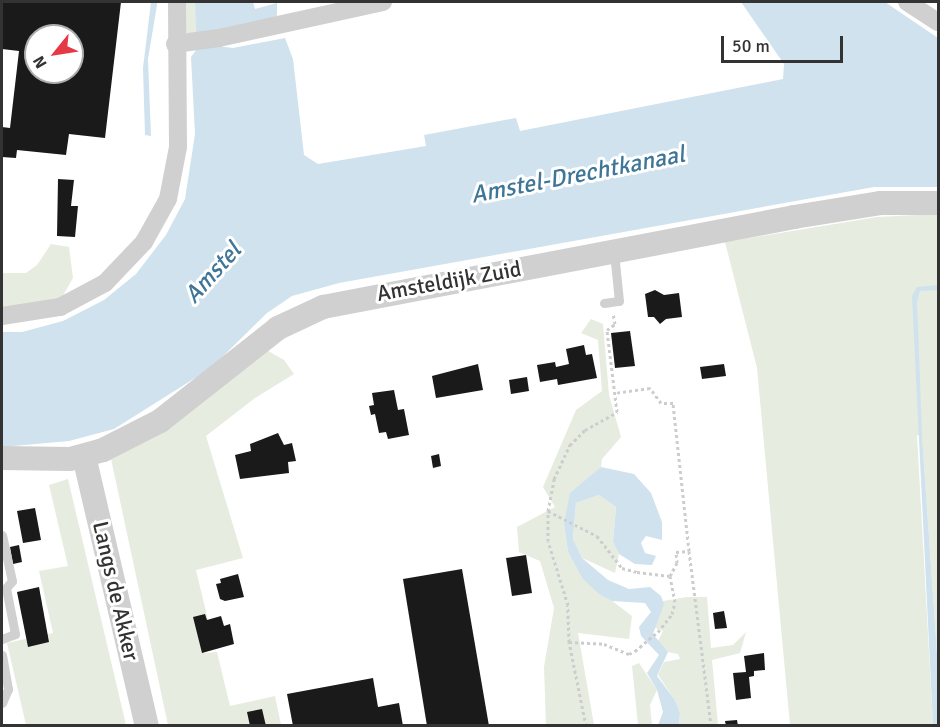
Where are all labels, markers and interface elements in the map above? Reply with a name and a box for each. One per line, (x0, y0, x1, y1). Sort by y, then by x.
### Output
north arrow (24, 24, 84, 84)
scale bar (724, 24, 846, 62)
text: 50 m (732, 35, 770, 57)
text: N (29, 52, 52, 72)
water label: Amstel-Drechtkanaal (469, 140, 687, 210)
water label: Amstel (178, 237, 248, 309)
street label: Amsteldijk Zuid (375, 255, 523, 307)
street label: Langs de Akker (87, 519, 145, 663)

